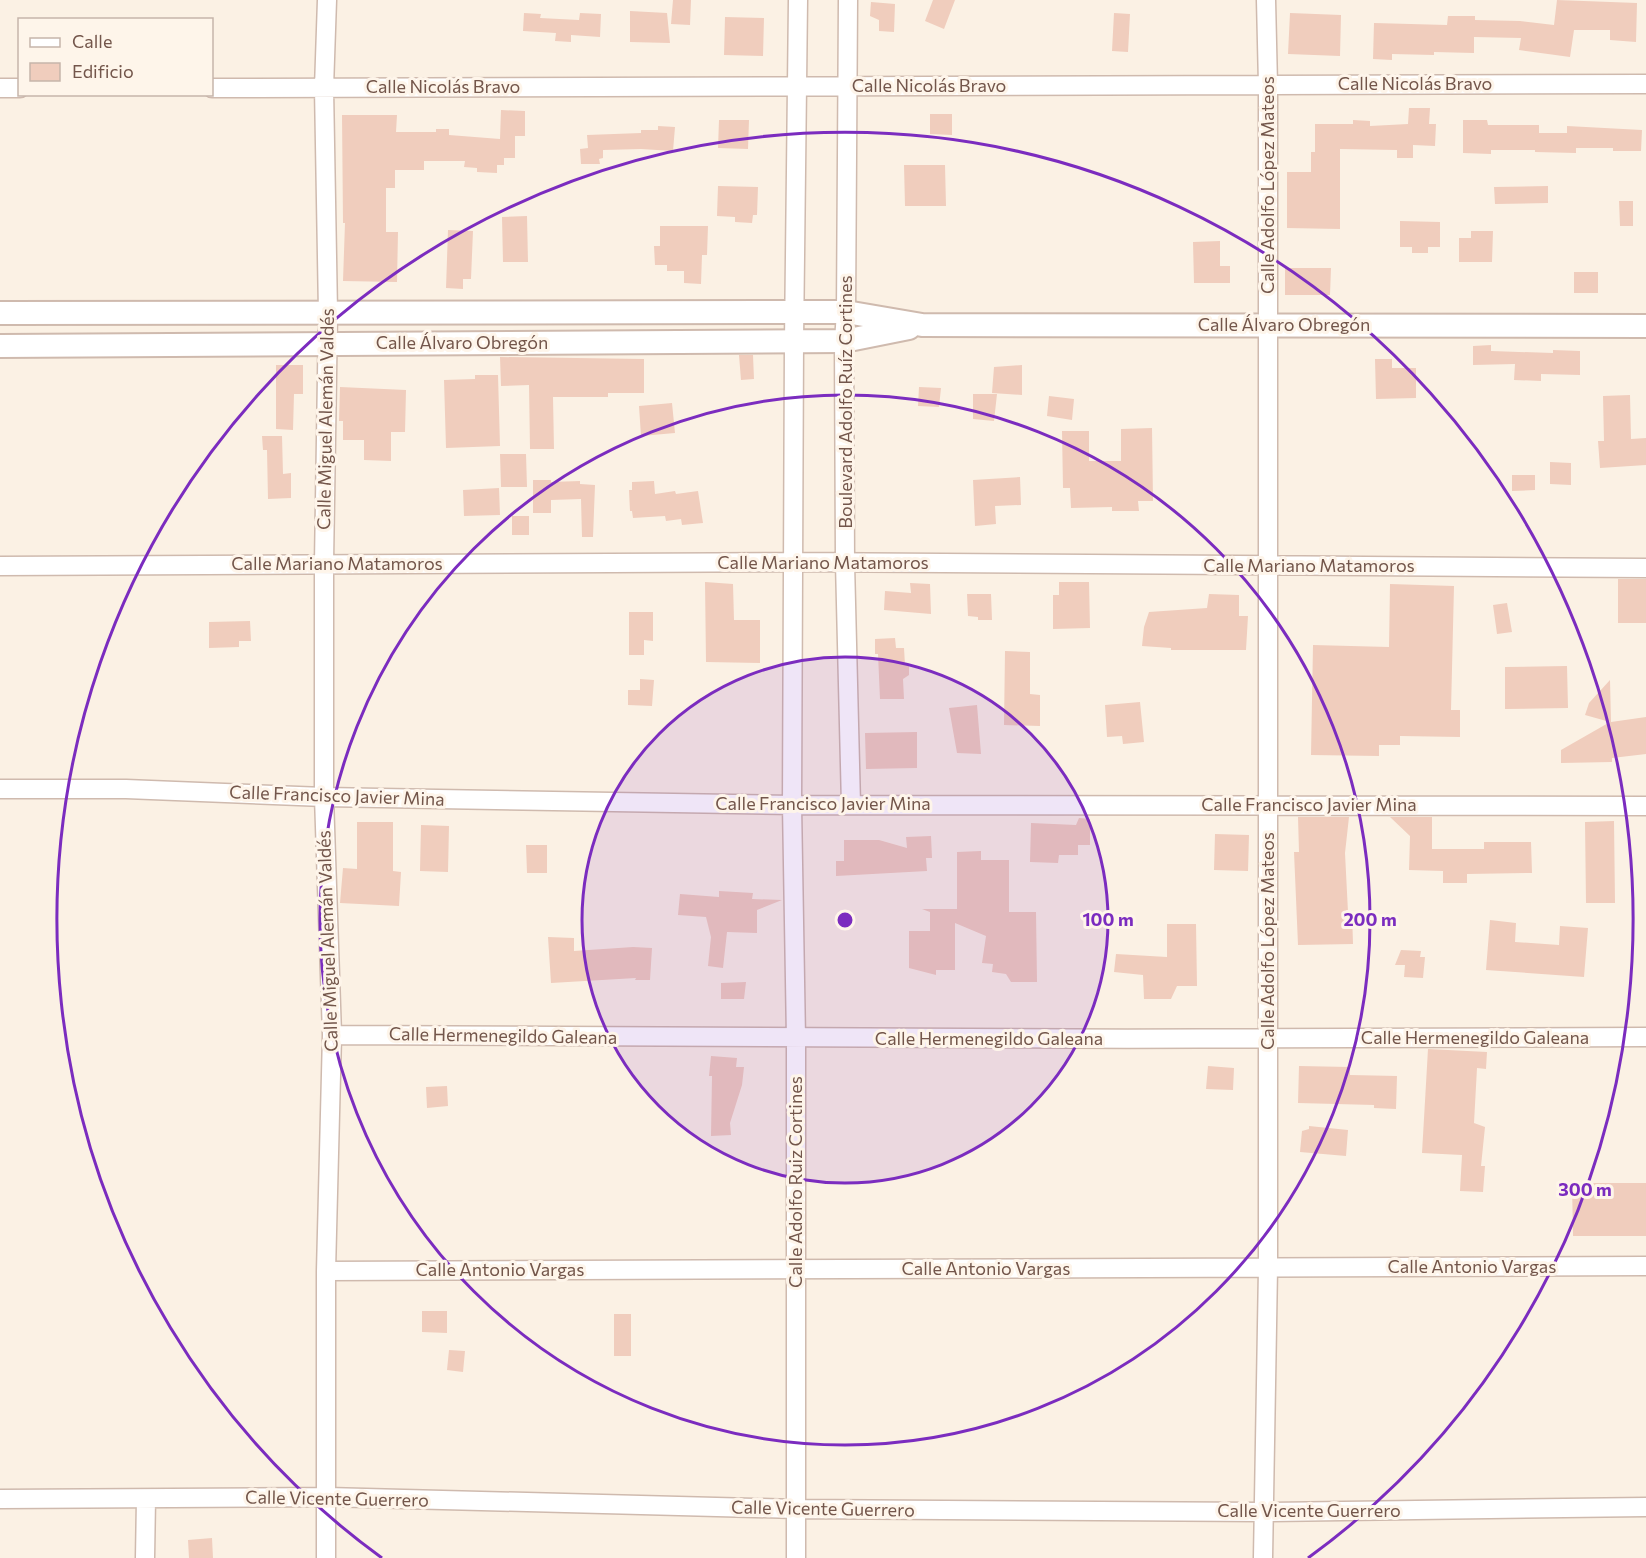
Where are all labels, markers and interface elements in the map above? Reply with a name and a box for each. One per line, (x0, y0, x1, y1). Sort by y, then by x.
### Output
legend (18, 18, 213, 96)
text: Calle (72, 30, 112, 52)
text: Edificio (72, 60, 134, 82)
street label: Calle Nicolás Bravo (1338, 72, 1492, 94)
street label: Calle Nicolás Bravo (852, 74, 1006, 96)
street label: Calle Nicolás Bravo (366, 75, 520, 97)
street label: Calle Adolfo López Mateos (1256, 76, 1278, 294)
street label: Boulevard Adolfo Ruíz Cortines (834, 275, 856, 529)
street label: Calle Miguel Alemán Valdés (312, 308, 338, 530)
street label: Calle Álvaro Obregón (1198, 313, 1370, 335)
street label: Calle Álvaro Obregón (376, 331, 548, 353)
street label: Calle Mariano Matamoros (717, 551, 929, 573)
street label: Calle Mariano Matamoros (231, 552, 443, 574)
street label: Calle Mariano Matamoros (1203, 554, 1415, 576)
street label: Calle Francisco Javier Mina (229, 780, 445, 810)
street label: Calle Francisco Javier Mina (715, 792, 931, 814)
street label: Calle Francisco Javier Mina (1201, 793, 1417, 815)
street label: Calle Miguel Alemán Valdés (312, 830, 342, 1052)
street label: Calle Adolfo López Mateos (1256, 832, 1278, 1050)
text: 100 m (1082, 908, 1134, 930)
text: 200 m (1343, 908, 1397, 930)
centre of rings (835, 910, 855, 930)
street label: Calle Hermenegildo Galeana (389, 1022, 617, 1048)
street label: Calle Hermenegildo Galeana (1361, 1026, 1589, 1048)
street label: Calle Hermenegildo Galeana (875, 1027, 1103, 1049)
street label: Calle Adolfo Ruiz Cortines (784, 1076, 806, 1288)
text: 300 m (1558, 1178, 1612, 1200)
street label: Calle Antonio Vargas (1388, 1255, 1556, 1277)
street label: Calle Antonio Vargas (902, 1257, 1070, 1279)
street label: Calle Antonio Vargas (416, 1258, 584, 1280)
street label: Calle Vicente Guerrero (245, 1485, 429, 1511)
street label: Calle Vicente Guerrero (731, 1495, 915, 1521)
street label: Calle Vicente Guerrero (1217, 1499, 1401, 1521)

